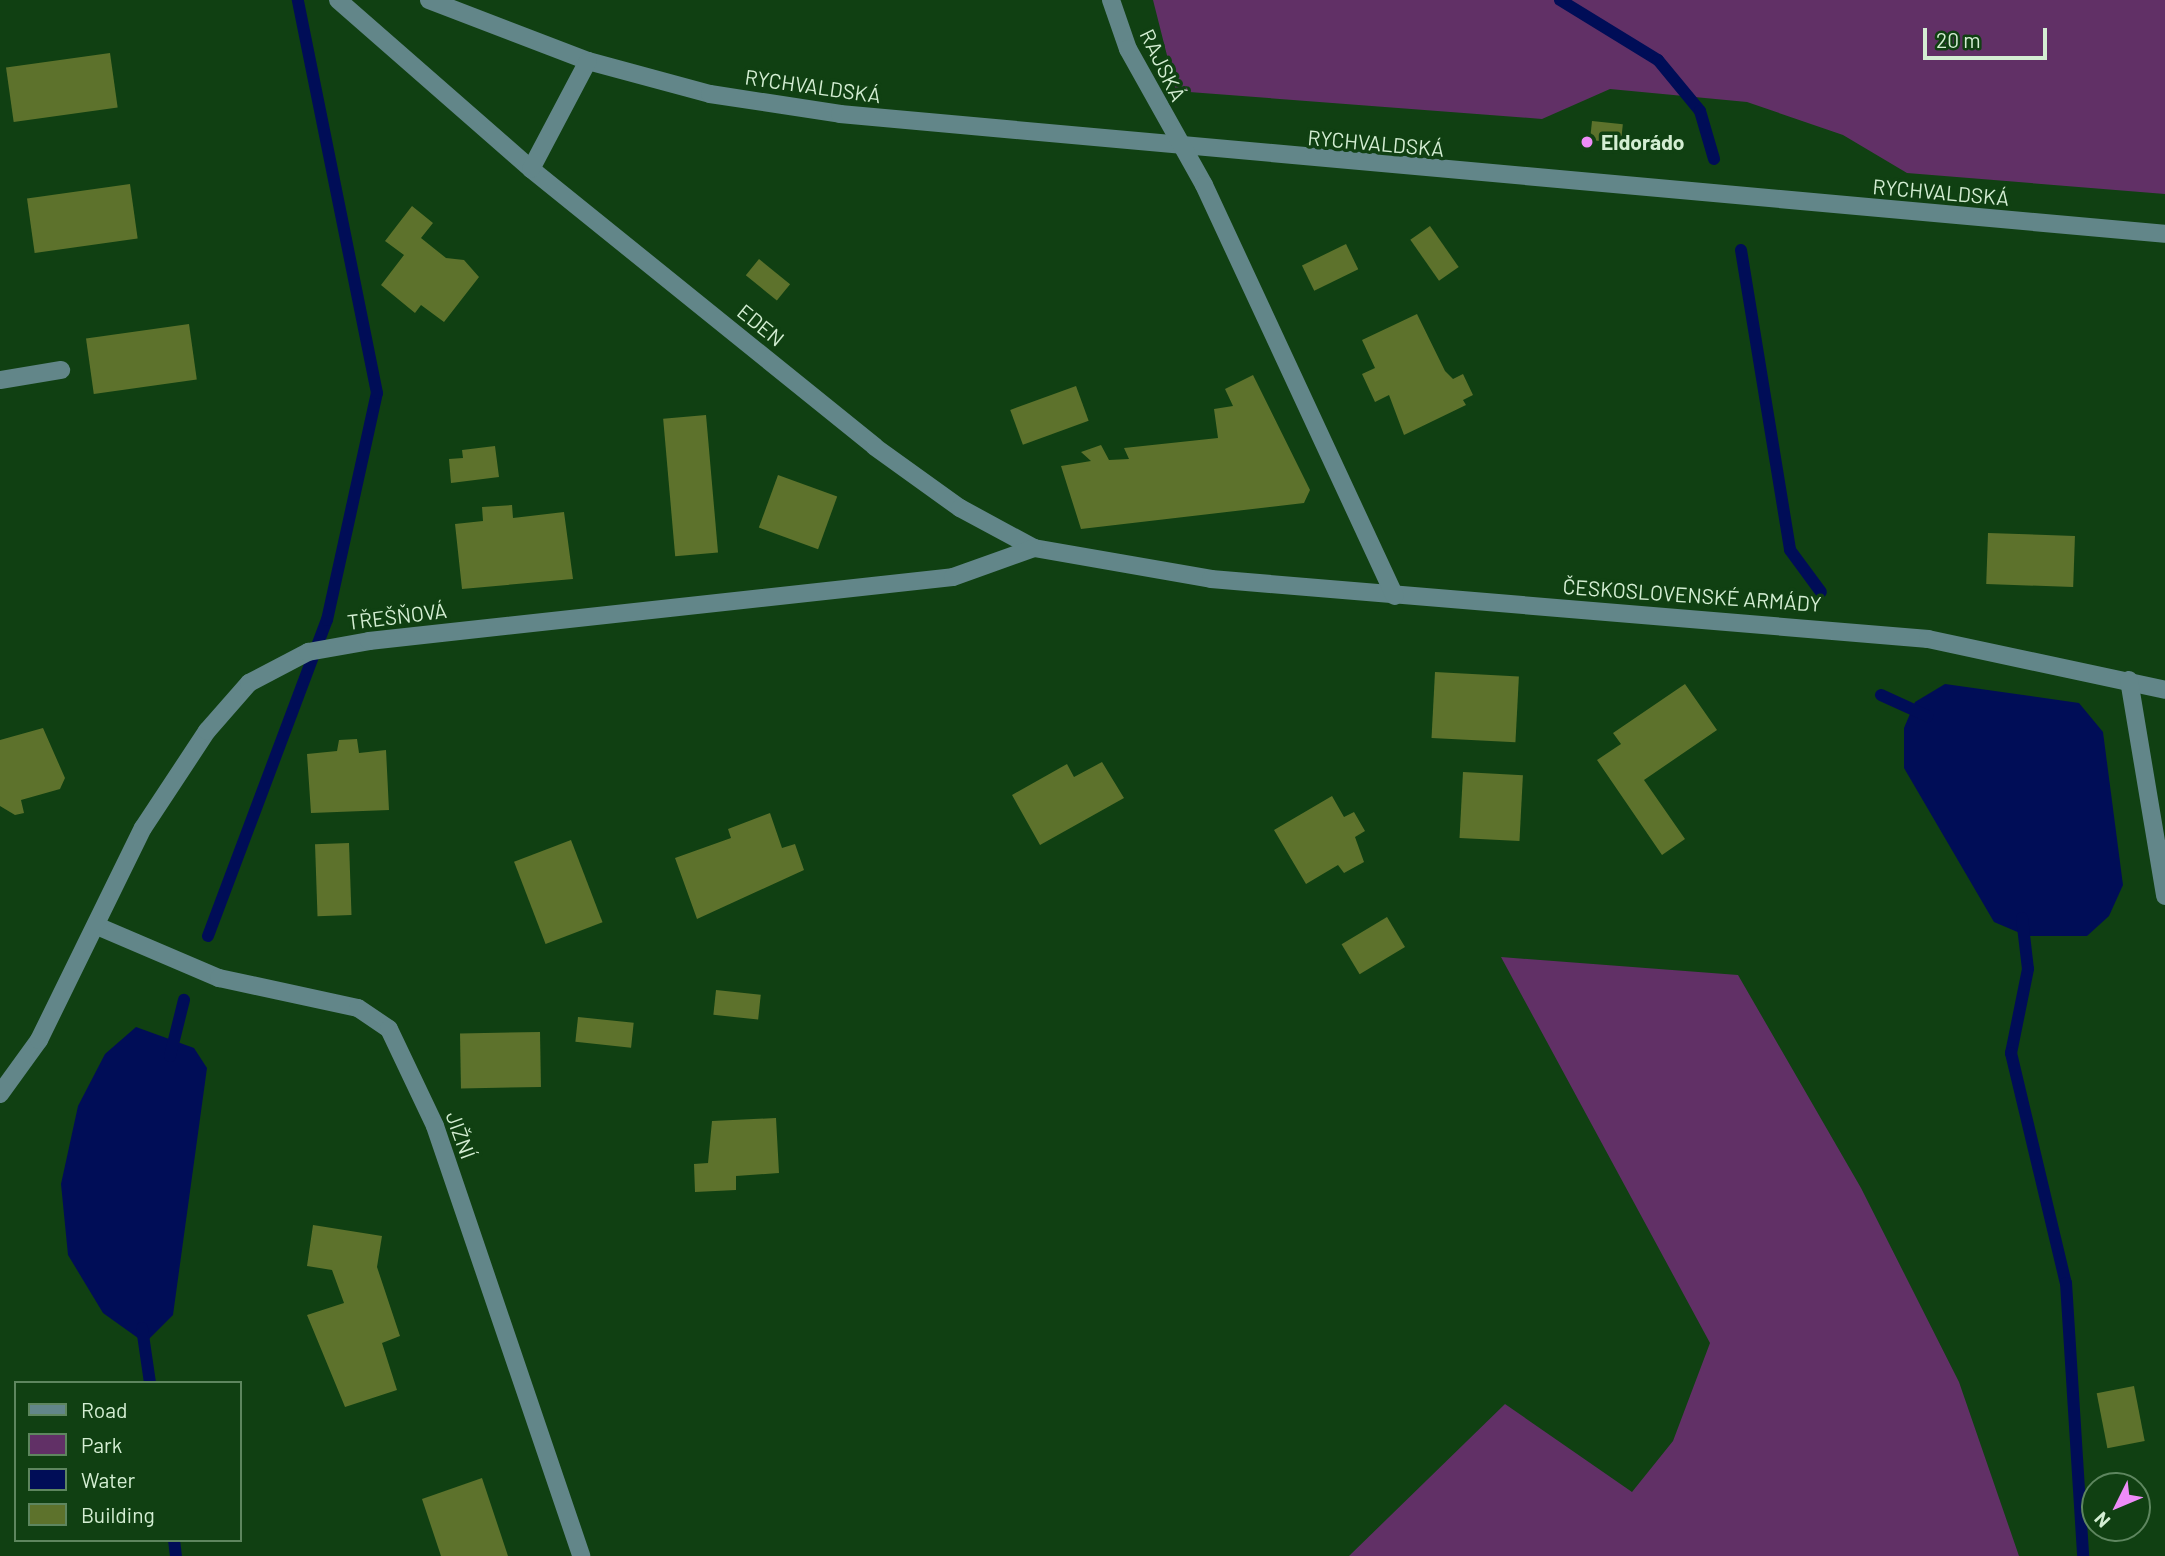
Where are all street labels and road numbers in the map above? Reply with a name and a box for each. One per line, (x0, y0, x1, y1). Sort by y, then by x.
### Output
street label: RAJSKÁ (1135, 25, 1191, 105)
street label: RYCHVALDSKÁ (743, 64, 883, 108)
street label: RYCHVALDSKÁ (1307, 124, 1445, 162)
street label: RYCHVALDSKÁ (1872, 173, 2010, 211)
street label: EDEN (733, 299, 789, 351)
street label: ČESKOSLOVENSKÉ ARMÁDY (1562, 573, 1822, 617)
street label: TŘEŠŇOVÁ (346, 597, 448, 635)
street label: JIŽNÍ (441, 1108, 481, 1162)

